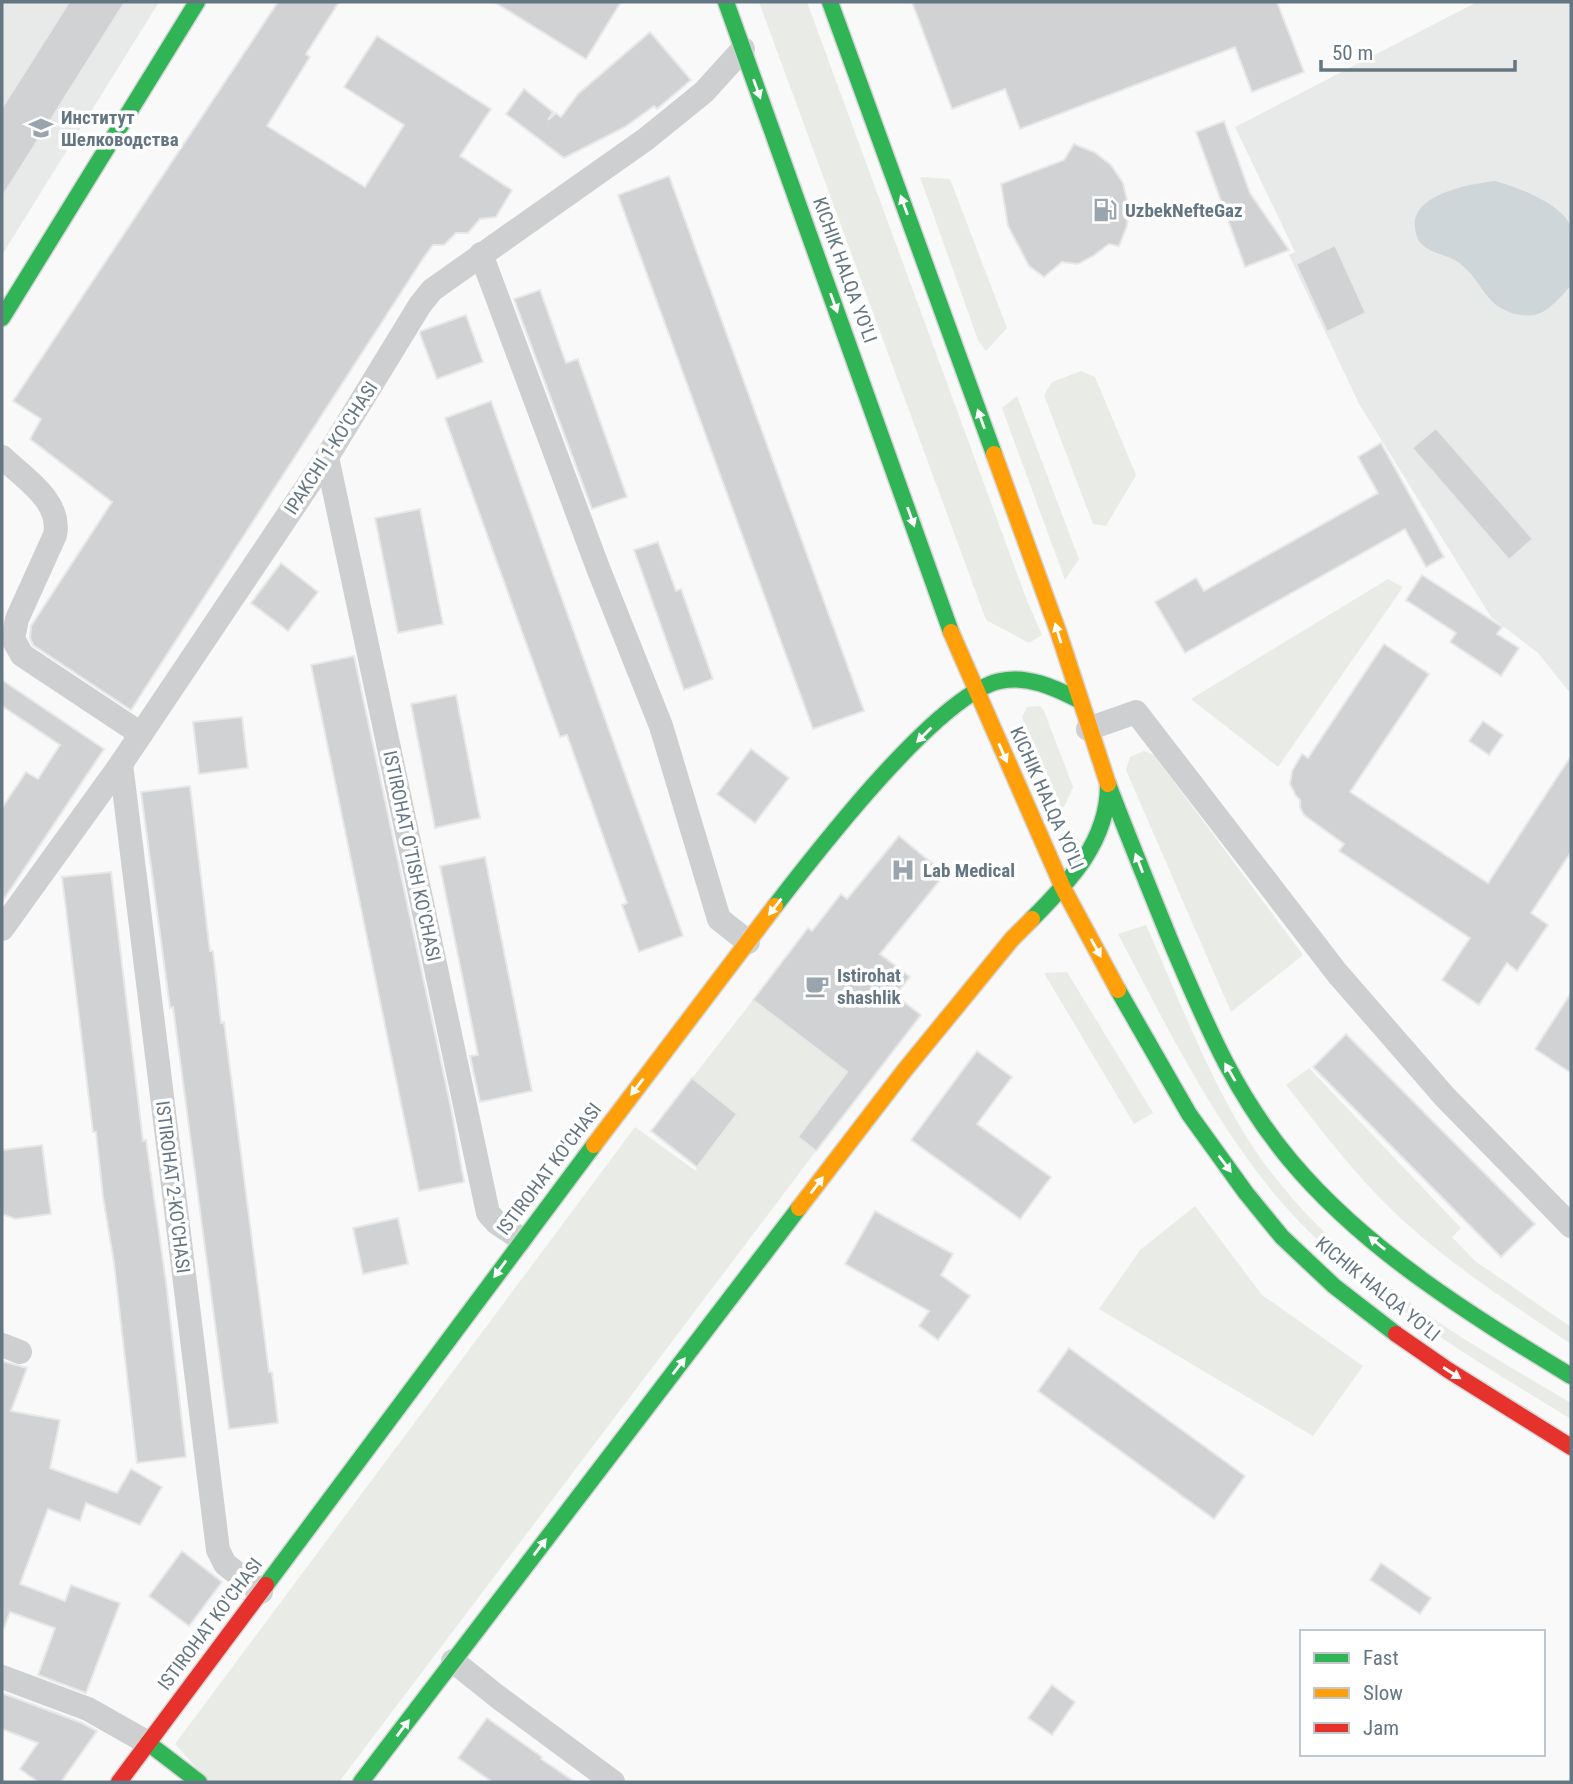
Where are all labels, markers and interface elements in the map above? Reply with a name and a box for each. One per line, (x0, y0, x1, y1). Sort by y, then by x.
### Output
scale bar (1321, 28, 1515, 72)
text: 50 m (1332, 41, 1373, 65)
one-way arrow (752, 79, 763, 100)
place label: Институт Шелководства (61, 106, 179, 151)
school or university icon: Институт Шелководства (27, 114, 55, 142)
street label: KICHIK HALQA YO'LI (808, 194, 882, 346)
one-way arrow (898, 195, 909, 216)
fuel station icon: UzbekNefteGaz (1091, 196, 1119, 224)
place label: UzbekNefteGaz (1125, 199, 1243, 222)
one-way arrow (829, 293, 840, 314)
street label: IPAKCHI 1-KO'CHASI (279, 377, 383, 519)
one-way arrow (975, 409, 986, 430)
one-way arrow (906, 507, 917, 528)
one-way arrow (1052, 623, 1063, 644)
street label: KICHIK HALQA YO'LI (1005, 723, 1089, 873)
one-way arrow (916, 726, 932, 743)
one-way arrow (997, 743, 1009, 763)
street label: ISTIROHAT O'TISH KO'CHASI (378, 749, 446, 963)
one-way arrow (1133, 853, 1144, 874)
hospital icon: Lab Medical (889, 856, 917, 884)
place label: Lab Medical (923, 859, 1015, 882)
one-way arrow (768, 897, 783, 915)
one-way arrow (1090, 938, 1102, 957)
place label: Istirohat shashlik (837, 964, 901, 1009)
cafe icon: Istirohat shashlik (803, 972, 831, 1000)
one-way arrow (1224, 1062, 1236, 1081)
one-way arrow (629, 1078, 644, 1096)
street label: ISTIROHAT KO'CHASI (492, 1098, 606, 1240)
street label: ISTIROHAT 2-KO'CHASI (151, 1099, 195, 1275)
one-way arrow (1217, 1155, 1231, 1173)
one-way arrow (809, 1177, 824, 1195)
street label: KICHIK HALQA YO'LI (1311, 1232, 1445, 1346)
one-way arrow (1369, 1236, 1387, 1251)
one-way arrow (493, 1260, 507, 1278)
one-way arrow (671, 1357, 685, 1375)
one-way arrow (1442, 1366, 1462, 1379)
one-way arrow (533, 1538, 547, 1556)
street label: ISTIROHAT KO'CHASI (153, 1553, 267, 1695)
legend (1300, 1630, 1545, 1756)
text: Fast (1363, 1646, 1399, 1670)
text: Slow (1363, 1681, 1403, 1705)
text: Jam (1363, 1716, 1399, 1740)
one-way arrow (395, 1719, 409, 1737)

